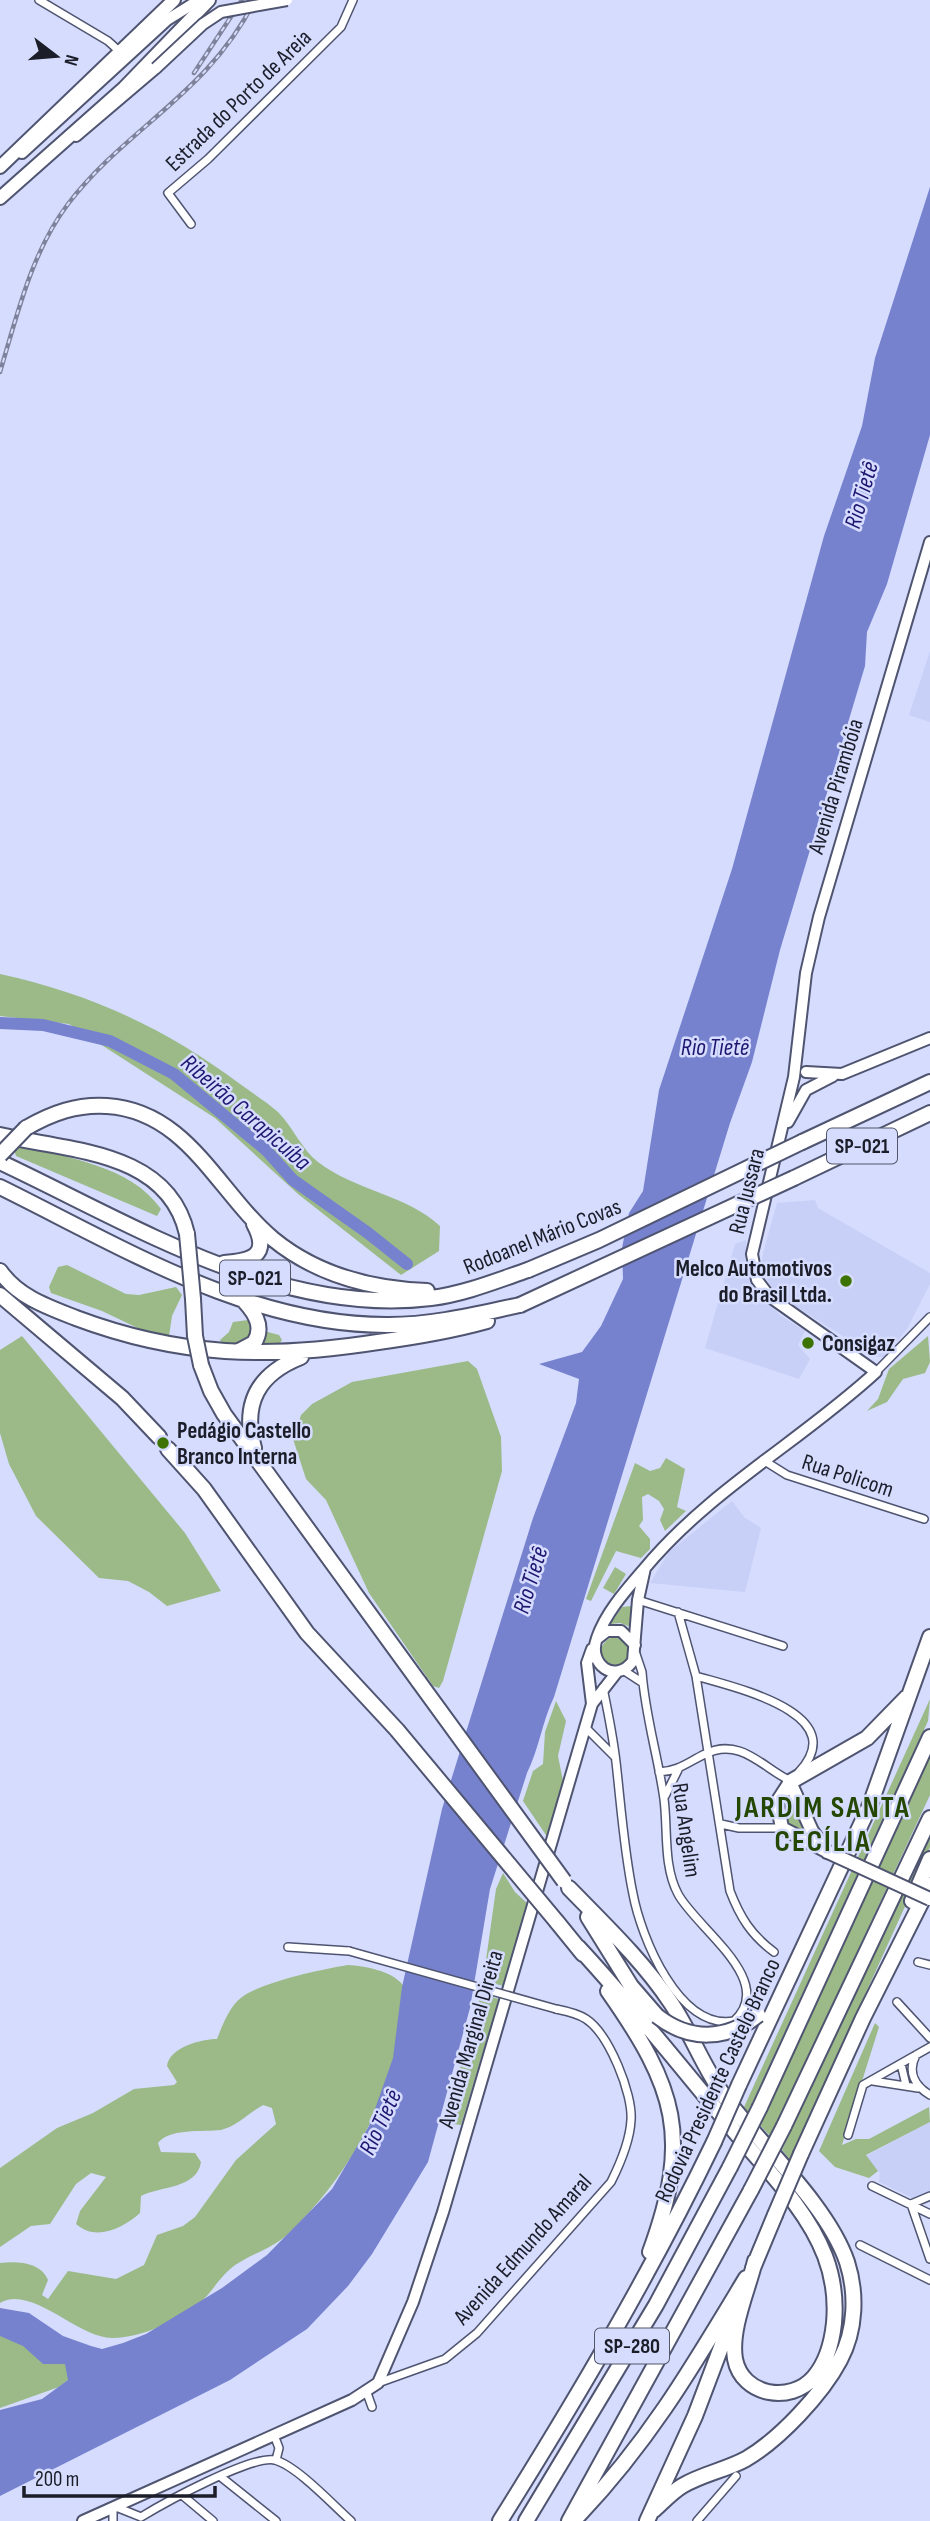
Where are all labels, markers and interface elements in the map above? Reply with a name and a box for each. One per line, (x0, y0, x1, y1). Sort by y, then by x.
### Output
north arrow (21, 21, 91, 91)
street label: Estrada do Porto de Areia (160, 24, 318, 178)
text: N (58, 52, 83, 68)
water label: Rio Tietê (838, 458, 885, 532)
street label: Avenida Pirambóia (802, 715, 870, 858)
water label: Rio Tietê (681, 1033, 749, 1062)
water label: Ribeirão Carapicuíba (175, 1048, 317, 1177)
road number: SP-021 (827, 1128, 897, 1164)
street label: Rua Jussara (723, 1146, 771, 1237)
street label: Rodoanel Mário Covas (459, 1193, 625, 1281)
place label: Melco Automotivos do Brasil Ltda. (675, 1255, 832, 1309)
road number: SP-021 (220, 1260, 290, 1296)
marker: Melco Automotivos do Brasil Ltda. (838, 1273, 854, 1289)
place label: Consigaz (822, 1330, 895, 1358)
marker: Consigaz (800, 1335, 816, 1351)
place label: Pedágio Castello Branco Interna (177, 1417, 311, 1471)
marker: Pedágio Castello Branco Interna (155, 1435, 171, 1451)
street label: Rua Policom (798, 1448, 897, 1504)
water label: Rio Tietê (507, 1543, 554, 1617)
street label: Rua Angelim (666, 1781, 706, 1879)
district label: JARDIM SANTA CECÍLIA (734, 1790, 911, 1860)
street label: Avenida Marginal Direita (432, 1947, 510, 2132)
street label: Rodovia Presidente Castelo Branco (649, 1954, 787, 2207)
water label: Rio Tietê (353, 2085, 408, 2159)
street label: Avenida Edmundo Amaral (447, 2169, 598, 2331)
road number: SP-280 (595, 2328, 669, 2364)
scale bar (24, 2454, 215, 2498)
text: 200 m (35, 2467, 79, 2492)

